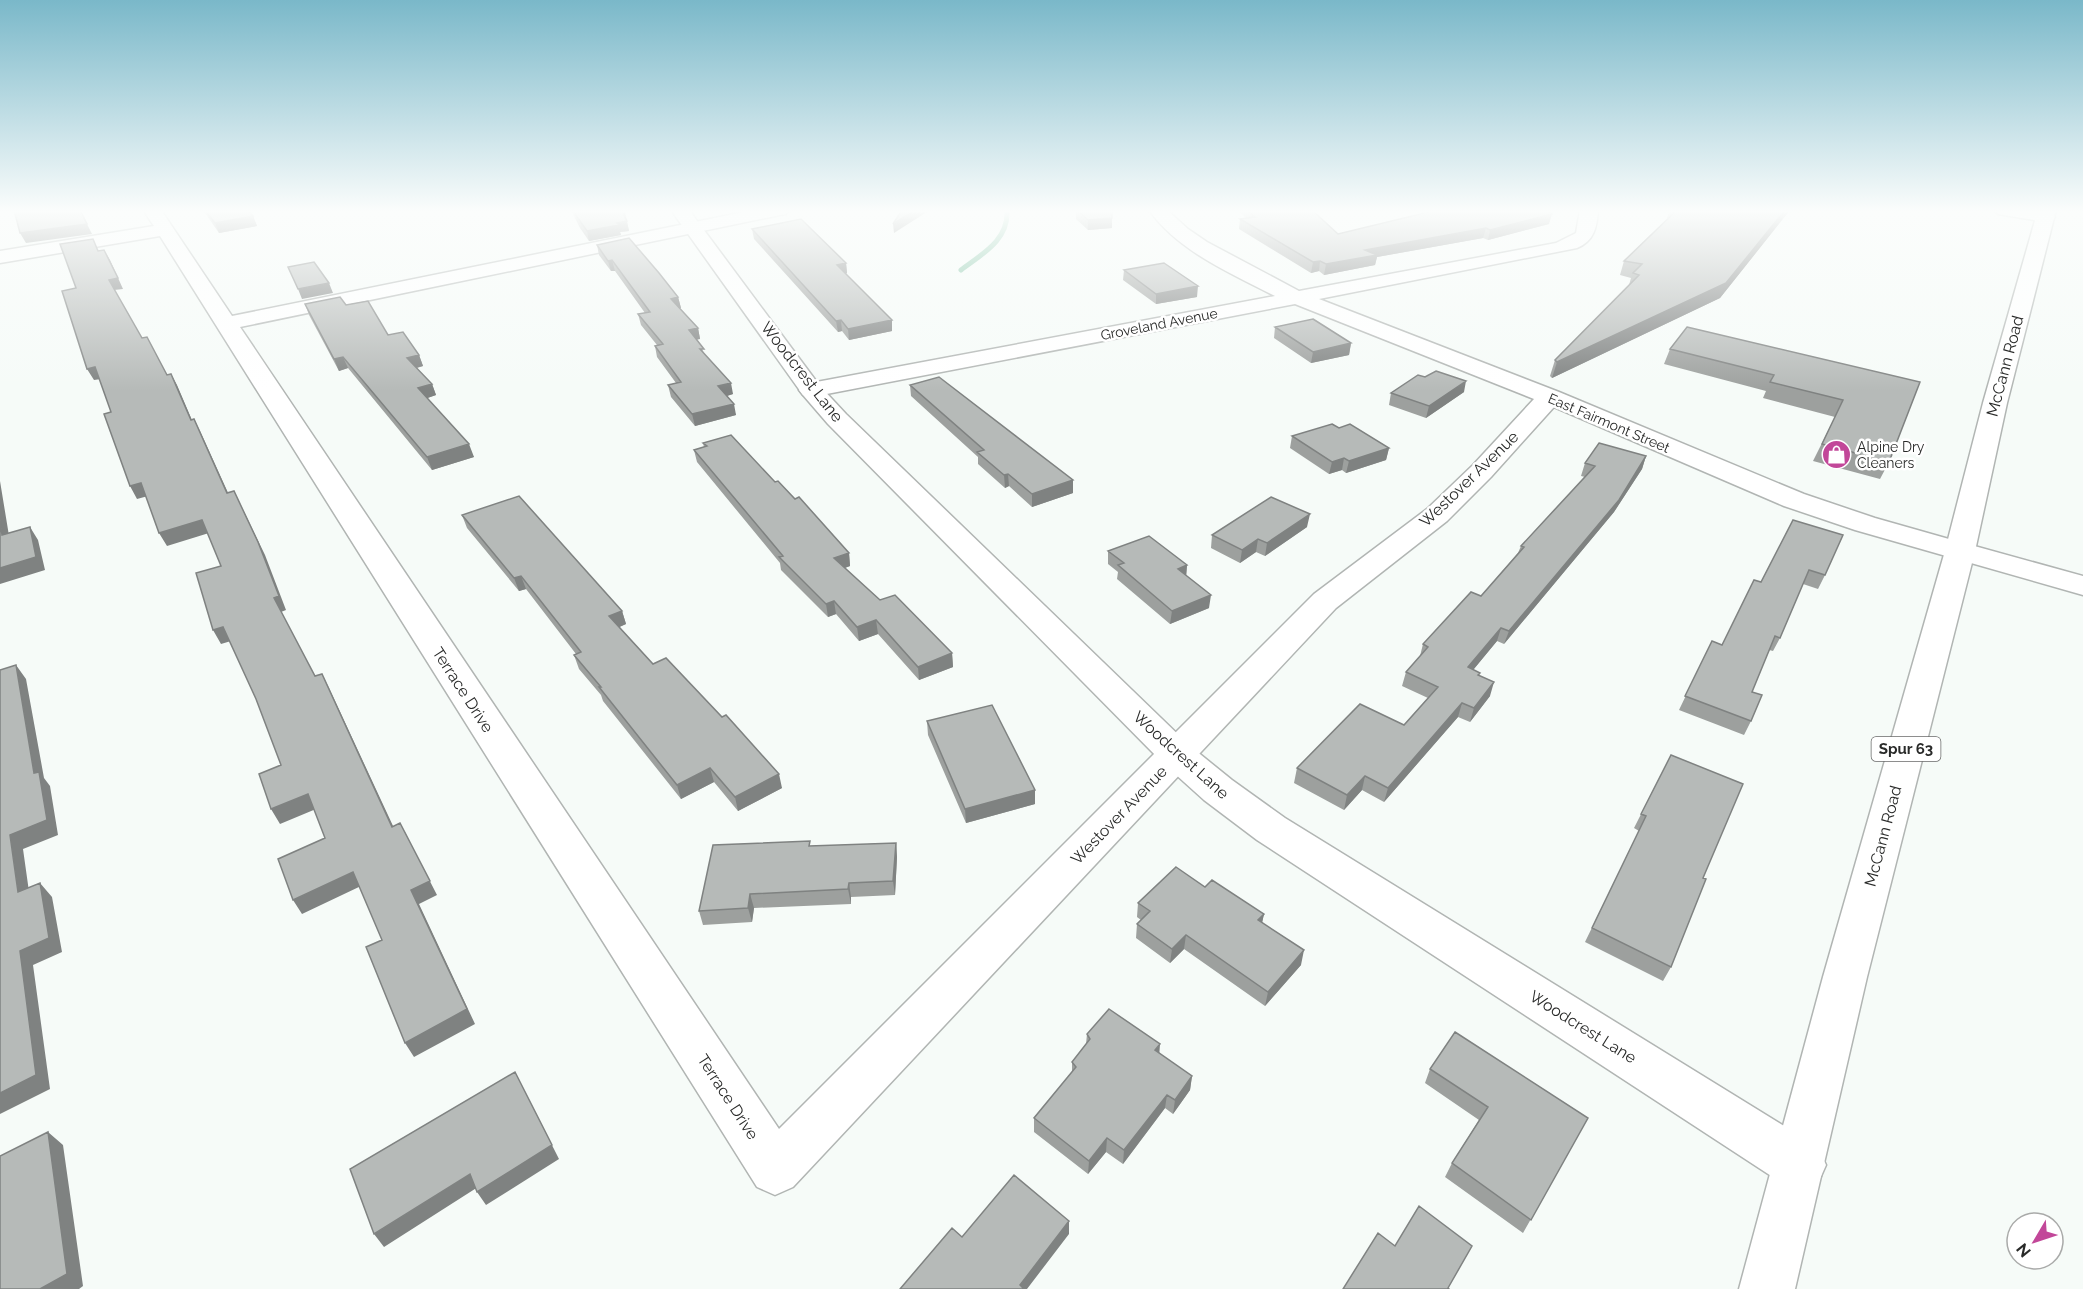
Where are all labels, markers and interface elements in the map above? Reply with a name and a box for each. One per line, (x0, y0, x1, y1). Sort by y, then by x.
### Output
street label: Groveland Avenue (1099, 305, 1219, 343)
street label: McCann Road (1982, 314, 2028, 418)
street label: Woodcrest Lane (757, 318, 847, 426)
street label: East Fairmont Street (1546, 390, 1672, 456)
street label: Westover Avenue (1416, 427, 1522, 531)
shop icon: Alpine Dry Cleaners (1820, 439, 1852, 471)
place label: Alpine Dry Cleaners (1857, 439, 1925, 471)
street label: Terrace Drive (428, 644, 498, 736)
street label: Woodcrest Lane (1129, 707, 1233, 803)
road number: Spur 63 (1872, 737, 1940, 761)
street label: Westover Avenue (1067, 762, 1171, 868)
street label: McCann Road (1860, 784, 1906, 888)
street label: Woodcrest Lane (1526, 987, 1640, 1067)
street label: Terrace Drive (693, 1051, 763, 1143)
north arrow (2005, 1211, 2065, 1271)
text: N (2013, 1239, 2035, 1261)

